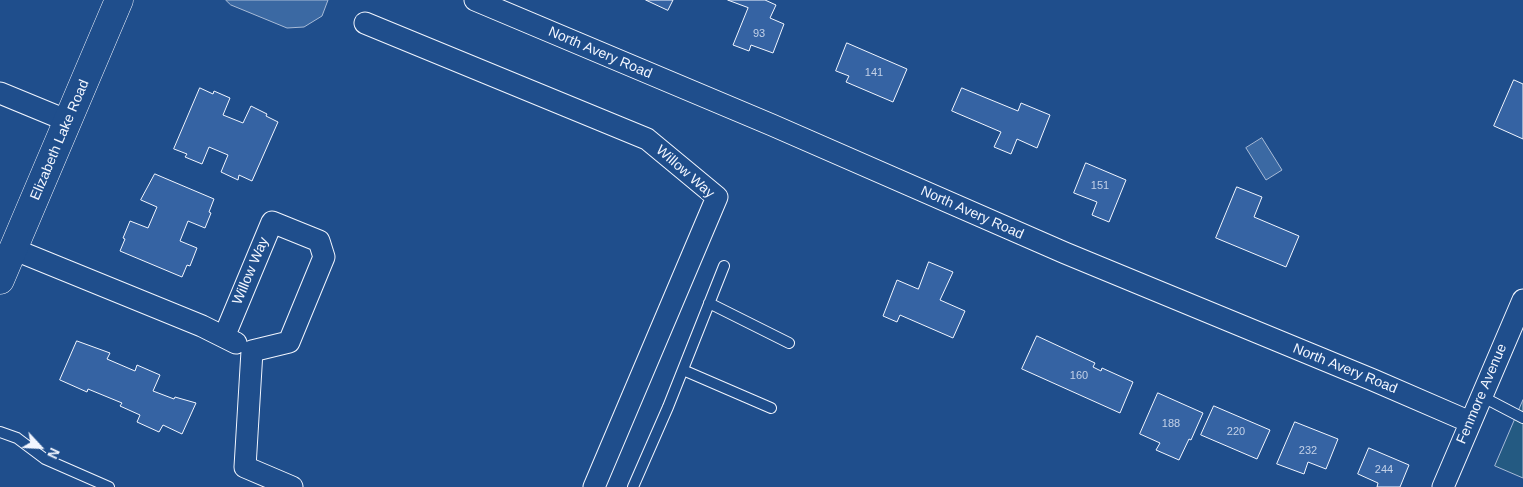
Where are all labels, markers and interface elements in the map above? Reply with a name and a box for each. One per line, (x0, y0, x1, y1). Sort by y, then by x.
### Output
street label: North Avery Road (546, 24, 654, 82)
house number: 93 (753, 27, 765, 41)
house number: 141 (865, 66, 883, 80)
street label: Elizabeth Lake Road (27, 77, 93, 203)
street label: Willow Way (652, 142, 718, 202)
house number: 151 (1091, 179, 1109, 193)
street label: North Avery Road (918, 183, 1026, 243)
street label: Willow Way (229, 235, 273, 307)
street label: North Avery Road (1290, 340, 1400, 398)
street label: Fenmore Avenue (1453, 341, 1511, 447)
house number: 160 (1070, 369, 1088, 383)
house number: 188 (1162, 417, 1180, 431)
north arrow (15, 422, 65, 472)
house number: 220 (1227, 425, 1245, 439)
house number: 232 (1299, 444, 1317, 458)
text: N (44, 445, 63, 461)
house number: 244 (1375, 463, 1393, 477)

